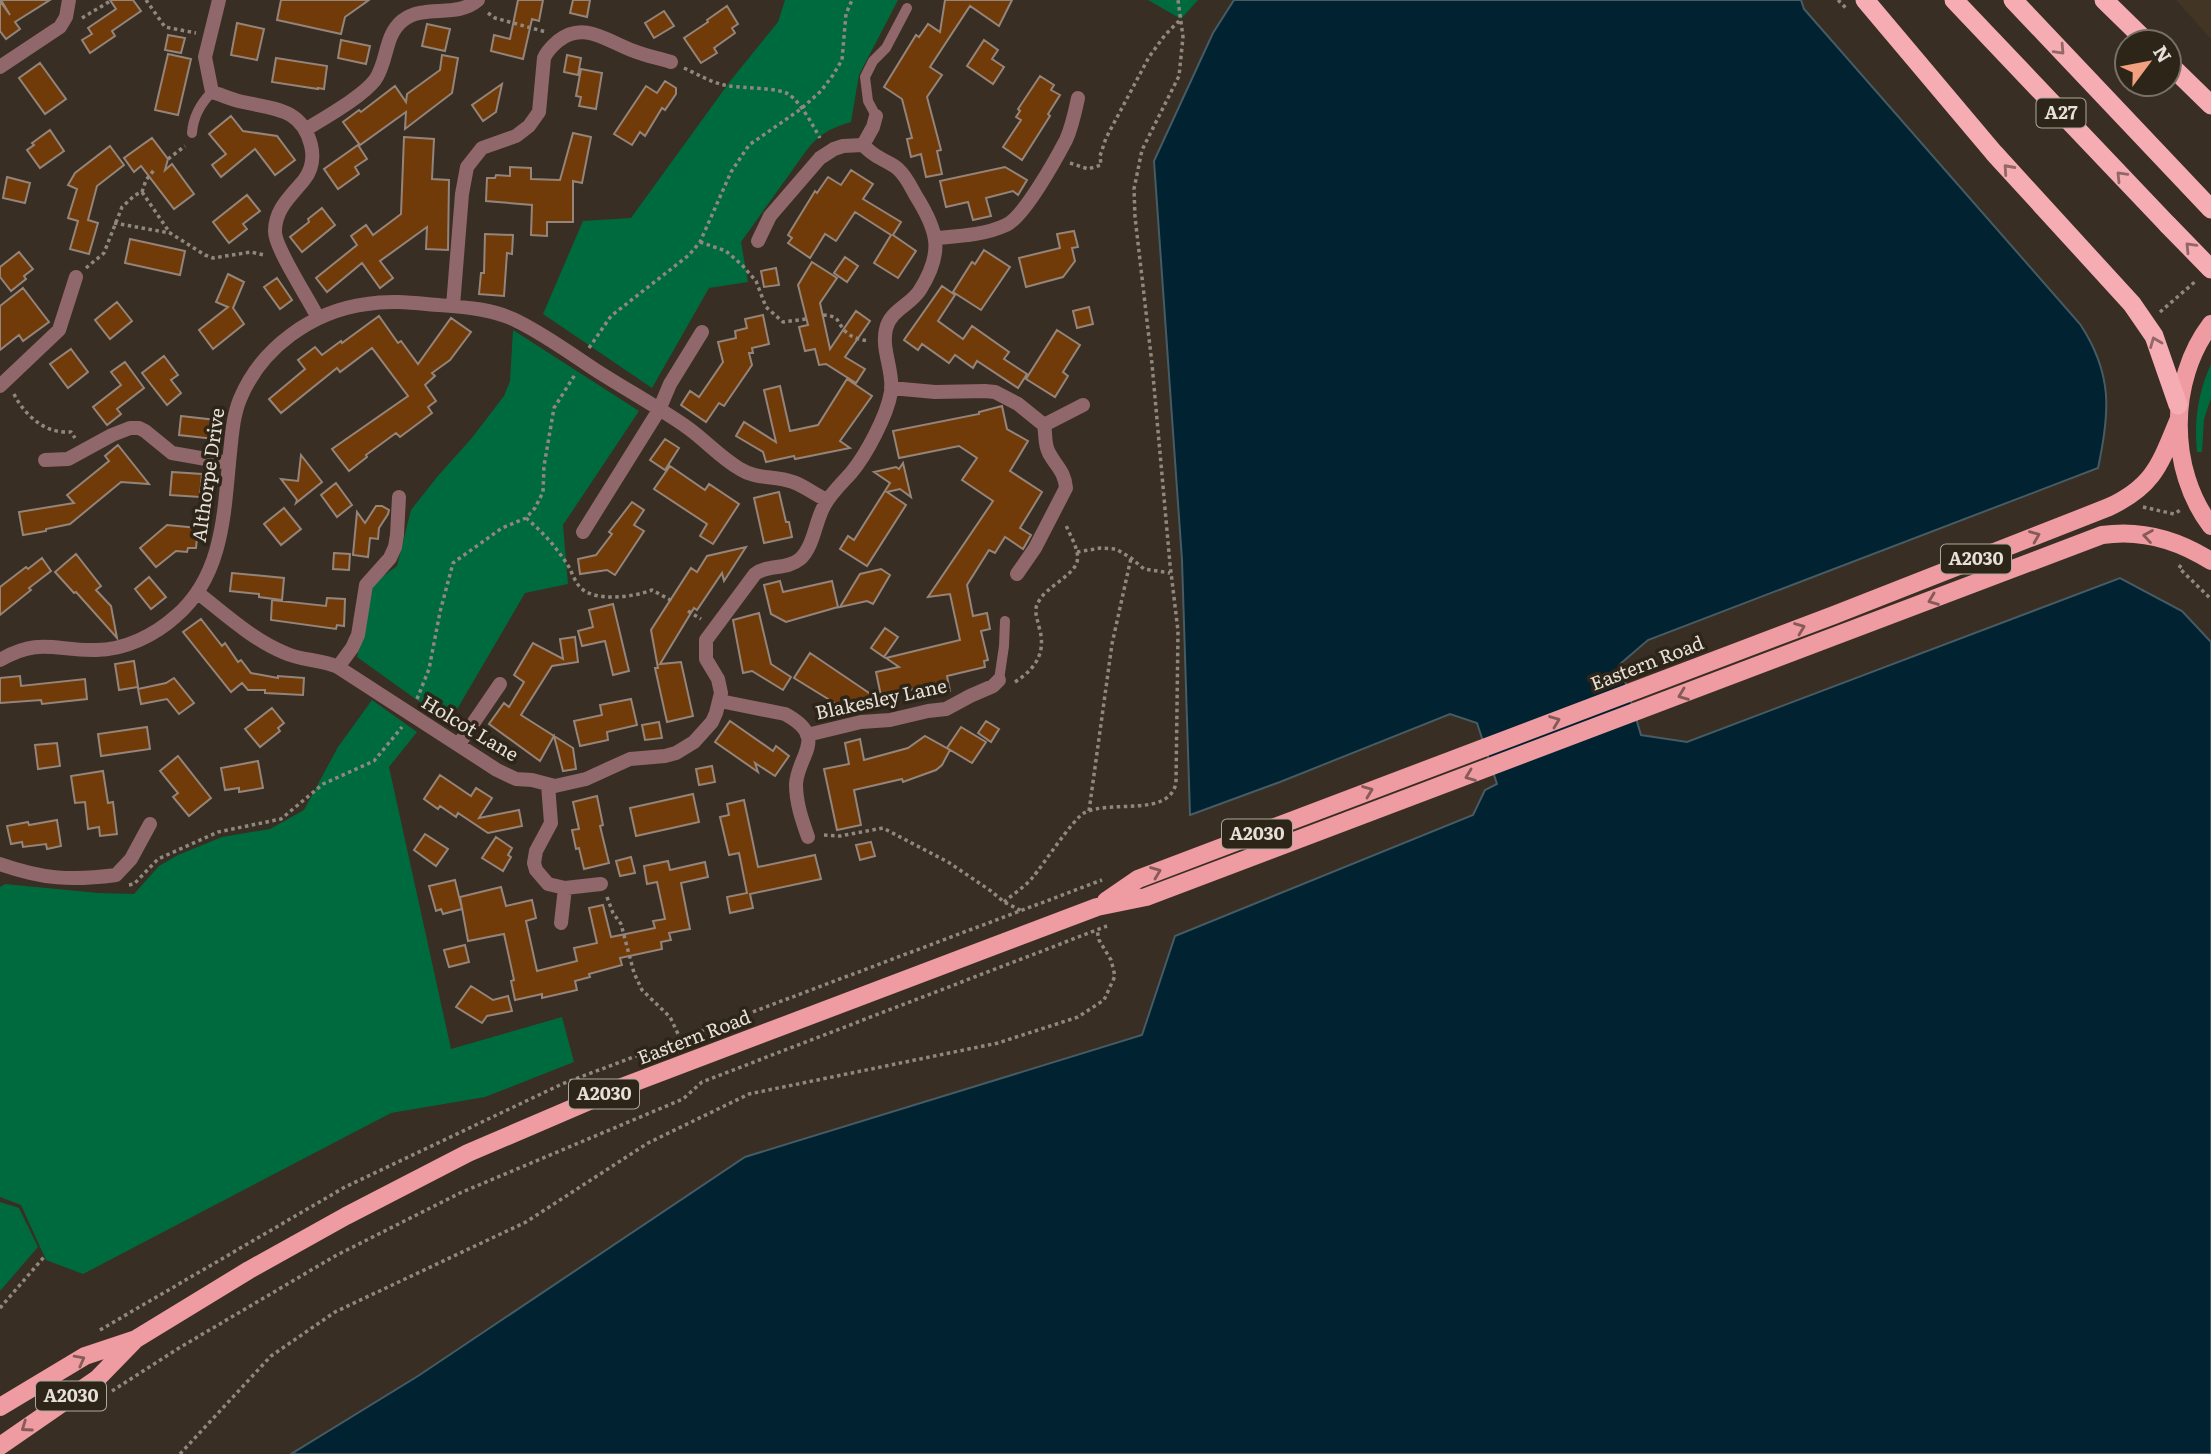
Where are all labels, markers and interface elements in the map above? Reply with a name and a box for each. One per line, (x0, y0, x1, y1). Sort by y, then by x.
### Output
north arrow (2113, 28, 2183, 98)
text: N (2147, 39, 2179, 68)
one-way arrow (2051, 41, 2064, 54)
road number: A27 (2036, 98, 2086, 128)
one-way arrow (2004, 164, 2016, 177)
one-way arrow (2117, 171, 2130, 184)
one-way arrow (2185, 242, 2198, 255)
one-way arrow (2149, 336, 2163, 348)
street label: Althorpe Drive (184, 406, 230, 544)
one-way arrow (2142, 529, 2154, 544)
one-way arrow (2028, 531, 2040, 545)
road number: A2030 (1941, 544, 2011, 574)
one-way arrow (1928, 591, 1940, 605)
one-way arrow (1793, 622, 1806, 636)
street label: Eastern Road (1586, 627, 1708, 697)
street label: Blakesley Lane (813, 670, 949, 726)
one-way arrow (1678, 686, 1690, 700)
street label: Holcot Lane (417, 687, 525, 767)
one-way arrow (1548, 715, 1560, 729)
one-way arrow (1465, 767, 1477, 781)
one-way arrow (1362, 786, 1374, 800)
road number: A2030 (1222, 820, 1292, 848)
one-way arrow (1149, 867, 1161, 881)
street label: Eastern Road (633, 1001, 755, 1071)
road number: A2030 (569, 1079, 639, 1108)
one-way arrow (73, 1355, 85, 1368)
road number: A2030 (36, 1381, 106, 1410)
one-way arrow (21, 1419, 34, 1432)

